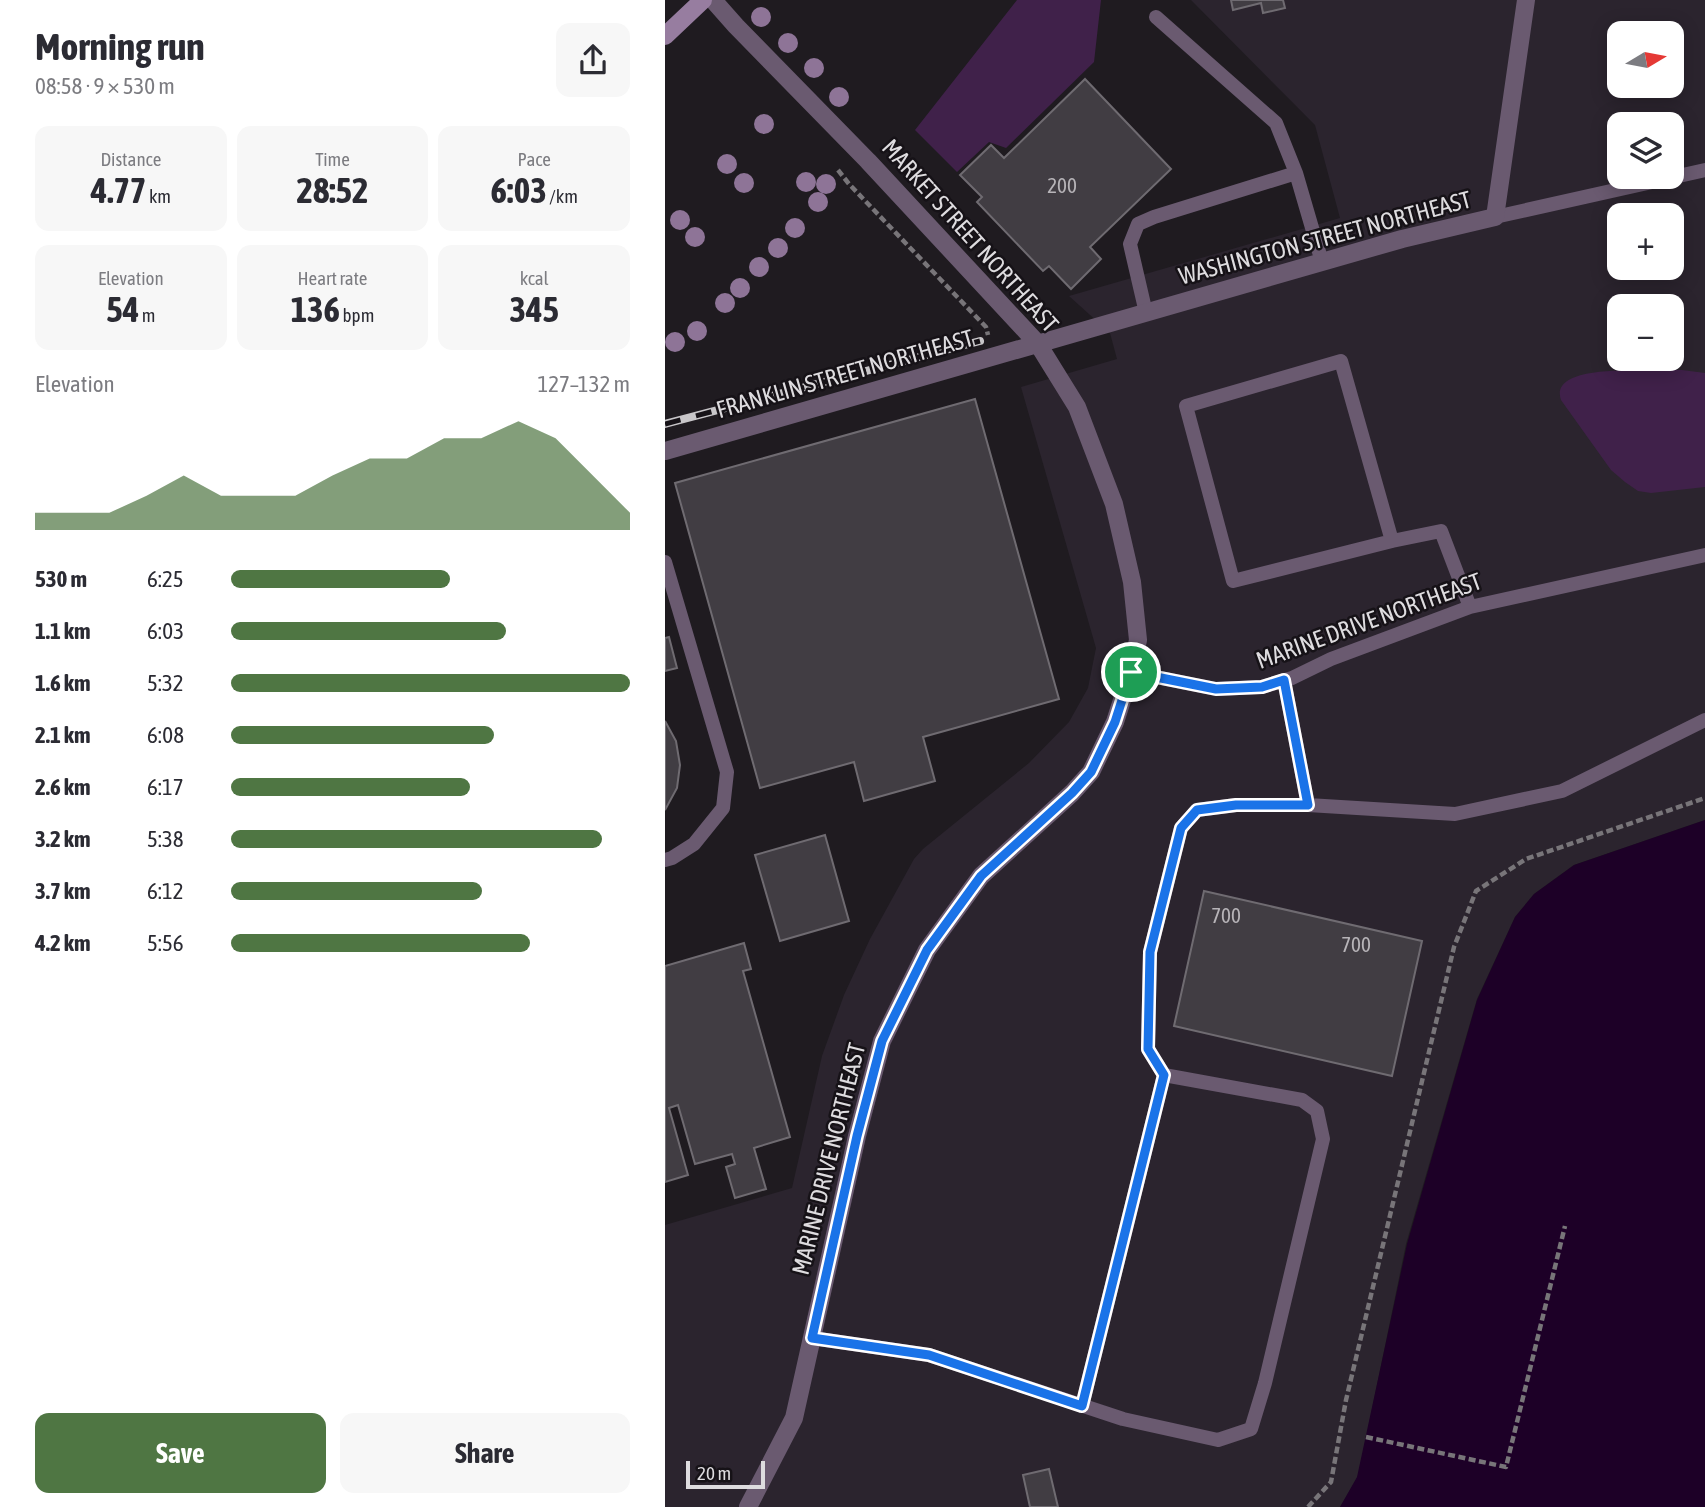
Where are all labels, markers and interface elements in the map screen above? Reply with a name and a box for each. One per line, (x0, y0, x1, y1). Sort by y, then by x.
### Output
north arrow (1607, 21, 1683, 98)
map controls (1607, 21, 1684, 371)
button: share (556, 23, 630, 97)
text: Morning run (35, 25, 205, 68)
text: 08:58 · 9 × 530 m (35, 73, 175, 99)
button: layers (1607, 112, 1684, 189)
street label: MARKET STREET NORTHEAST (877, 134, 1064, 338)
text: Distance (100, 148, 161, 170)
text: Time (315, 148, 350, 170)
text: Pace (517, 148, 551, 170)
text: 4.77 (91, 170, 146, 210)
text: 28:52 (296, 170, 369, 210)
text: 6:03 (490, 170, 547, 210)
house number: 200 (1047, 173, 1077, 197)
text: km (146, 185, 171, 207)
text: /km (547, 185, 578, 207)
street label: WASHINGTON STREET NORTHEAST (1176, 185, 1474, 290)
button: + (1607, 203, 1684, 280)
text: Elevation (98, 267, 164, 289)
text: Heart rate (298, 267, 367, 289)
text: kcal (520, 267, 549, 289)
text: 54 (106, 289, 139, 329)
text: 136 (291, 289, 340, 329)
text: 345 (509, 289, 559, 329)
button: − (1607, 294, 1684, 371)
text: m (139, 304, 155, 326)
text: bpm (340, 304, 374, 326)
street label: FRANKLIN STREET NORTHEAST (713, 324, 977, 423)
text: Elevation (35, 371, 115, 397)
text: 127–132 m (537, 371, 630, 397)
text: 530 m (35, 566, 87, 592)
text: 6:25 (147, 566, 184, 592)
street label: MARINE DRIVE NORTHEAST (1253, 567, 1486, 674)
text: 1.1 km (35, 618, 91, 644)
text: 6:03 (147, 618, 184, 644)
pin (1101, 642, 1161, 702)
icon: arrive (1112, 653, 1150, 691)
text: 1.6 km (35, 670, 91, 696)
text: 5:32 (147, 670, 184, 696)
text: 2.1 km (35, 722, 91, 748)
text: 6:08 (147, 722, 184, 748)
text: 2.6 km (35, 774, 91, 800)
text: 6:17 (147, 774, 184, 800)
text: 3.2 km (35, 826, 91, 852)
text: 5:38 (147, 826, 184, 852)
text: 3.7 km (35, 878, 91, 904)
text: 6:12 (147, 878, 184, 904)
house number: 700 (1211, 903, 1241, 927)
text: 4.2 km (35, 930, 91, 956)
text: 5:56 (147, 930, 184, 956)
house number: 700 (1341, 932, 1371, 956)
street label: MARINE DRIVE NORTHEAST (787, 1040, 870, 1277)
button: Save (35, 1413, 326, 1493)
button: Share (340, 1413, 630, 1493)
scale bar (686, 1458, 765, 1490)
text: 20 m (697, 1462, 731, 1484)

